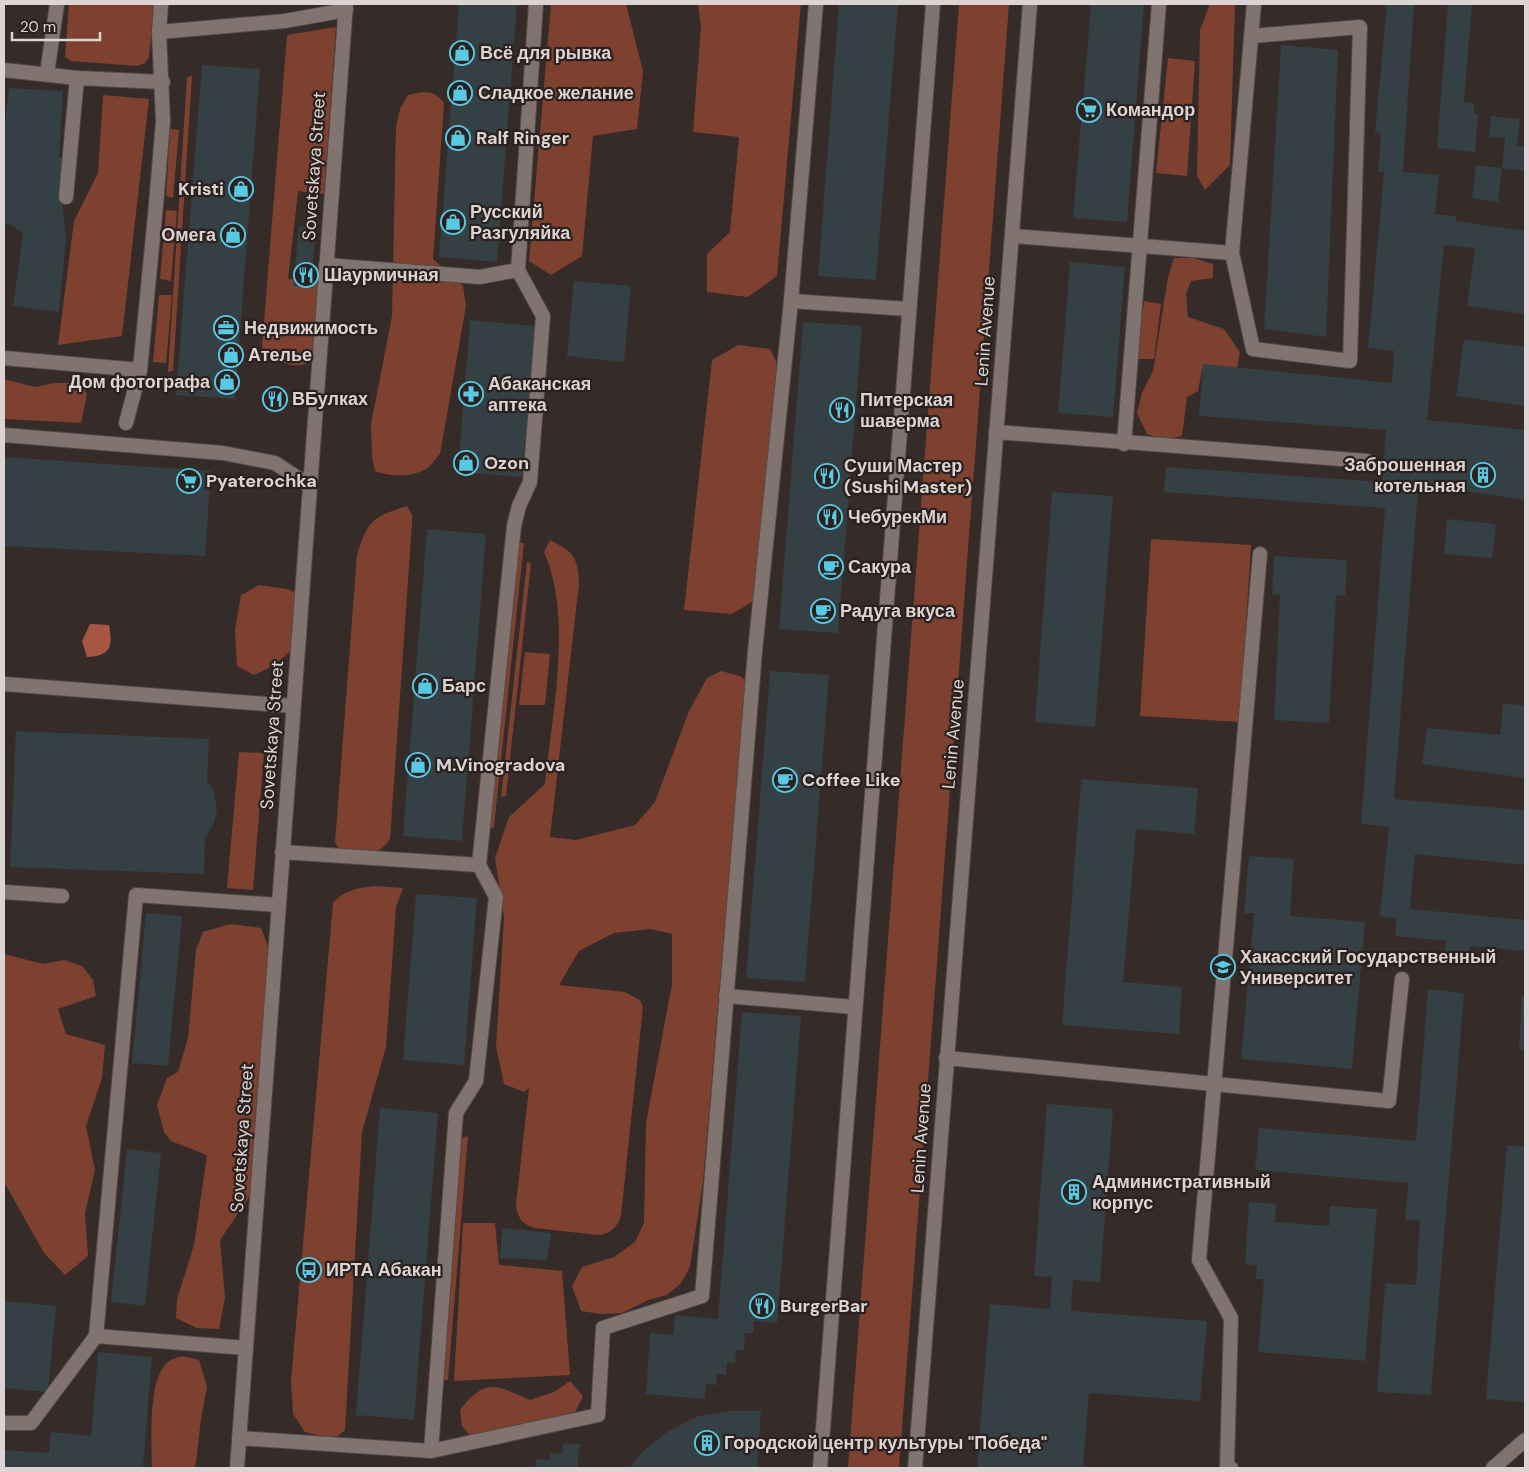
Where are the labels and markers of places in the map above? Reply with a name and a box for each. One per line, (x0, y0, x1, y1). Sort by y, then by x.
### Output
shop icon: Всё для рывка (449, 40, 475, 66)
place label: Всё для рывка (480, 41, 612, 65)
shop icon: Сладкое желание (447, 80, 473, 106)
place label: Сладкое желание (478, 81, 634, 105)
supermarket icon: Командор (1076, 97, 1102, 123)
place label: Командор (1106, 98, 1195, 122)
shop icon: Ralf Ringer (445, 125, 471, 151)
place label: Ralf Ringer (476, 126, 569, 150)
shop icon: Kristi (228, 176, 254, 202)
place label: Kristi (178, 177, 224, 201)
place label: Русский Разгуляйка (470, 200, 571, 245)
shop icon: Русский Разгуляйка (440, 209, 466, 235)
shop icon: Омега (220, 222, 246, 248)
place label: Омега (161, 223, 217, 247)
restaurant icon: Шаурмичная (293, 262, 319, 288)
place label: Шаурмичная (324, 263, 439, 287)
office icon: Недвижимость (213, 315, 239, 341)
place label: Недвижимость (244, 316, 378, 340)
shop icon: Ателье (218, 342, 244, 368)
place label: Ателье (248, 343, 312, 367)
shop icon: Дом фотографа (214, 369, 240, 395)
place label: Дом фотографа (69, 370, 211, 394)
place label: Абаканская аптека (488, 372, 591, 417)
pharmacy icon: Абаканская аптека (458, 381, 484, 407)
restaurant icon: ВБулках (262, 386, 288, 412)
place label: ВБулках (292, 387, 368, 411)
place label: Питерская шаверма (860, 388, 953, 433)
restaurant icon: Питерская шаверма (829, 397, 855, 423)
shop icon: Ozon (453, 450, 479, 476)
place label: Ozon (484, 451, 529, 475)
place label: Заброшенная котельная (1344, 453, 1466, 498)
place label: Суши Мастер (Sushi Master) (844, 454, 972, 499)
building icon: Заброшенная котельная (1470, 462, 1496, 488)
restaurant icon: Суши Мастер (Sushi Master) (814, 463, 840, 489)
supermarket icon: Pyaterochka (176, 468, 202, 494)
place label: Pyaterochka (206, 469, 317, 493)
restaurant icon: ЧебурекМи (817, 504, 843, 530)
place label: ЧебурекМи (848, 505, 947, 529)
cafe icon: Сакура (818, 554, 844, 580)
place label: Сакура (848, 555, 912, 579)
cafe icon: Радуга вкуса (810, 598, 836, 624)
place label: Радуга вкуса (840, 599, 956, 623)
shop icon: Барс (412, 673, 438, 699)
place label: Барс (442, 674, 486, 698)
shop icon: M.Vinogradova (405, 752, 431, 778)
place label: M.Vinogradova (436, 753, 565, 777)
cafe icon: Coffee Like (772, 767, 798, 793)
place label: Coffee Like (802, 768, 901, 792)
place label: Хакасский Государственный Университет (1240, 945, 1496, 990)
school or university icon: Хакасский Государственный Университет (1210, 954, 1236, 980)
place label: Административный корпус (1092, 1170, 1271, 1215)
building icon: Административный корпус (1061, 1179, 1087, 1205)
bus stop icon: ИРТА Абакан (296, 1257, 322, 1283)
place label: ИРТА Абакан (326, 1258, 442, 1282)
restaurant icon: BurgerBar (749, 1293, 775, 1319)
place label: BurgerBar (780, 1294, 868, 1318)
building icon: Городской центр культуры "Победа" (694, 1430, 720, 1456)
place label: Городской центр культуры "Победа" (724, 1431, 1047, 1455)

